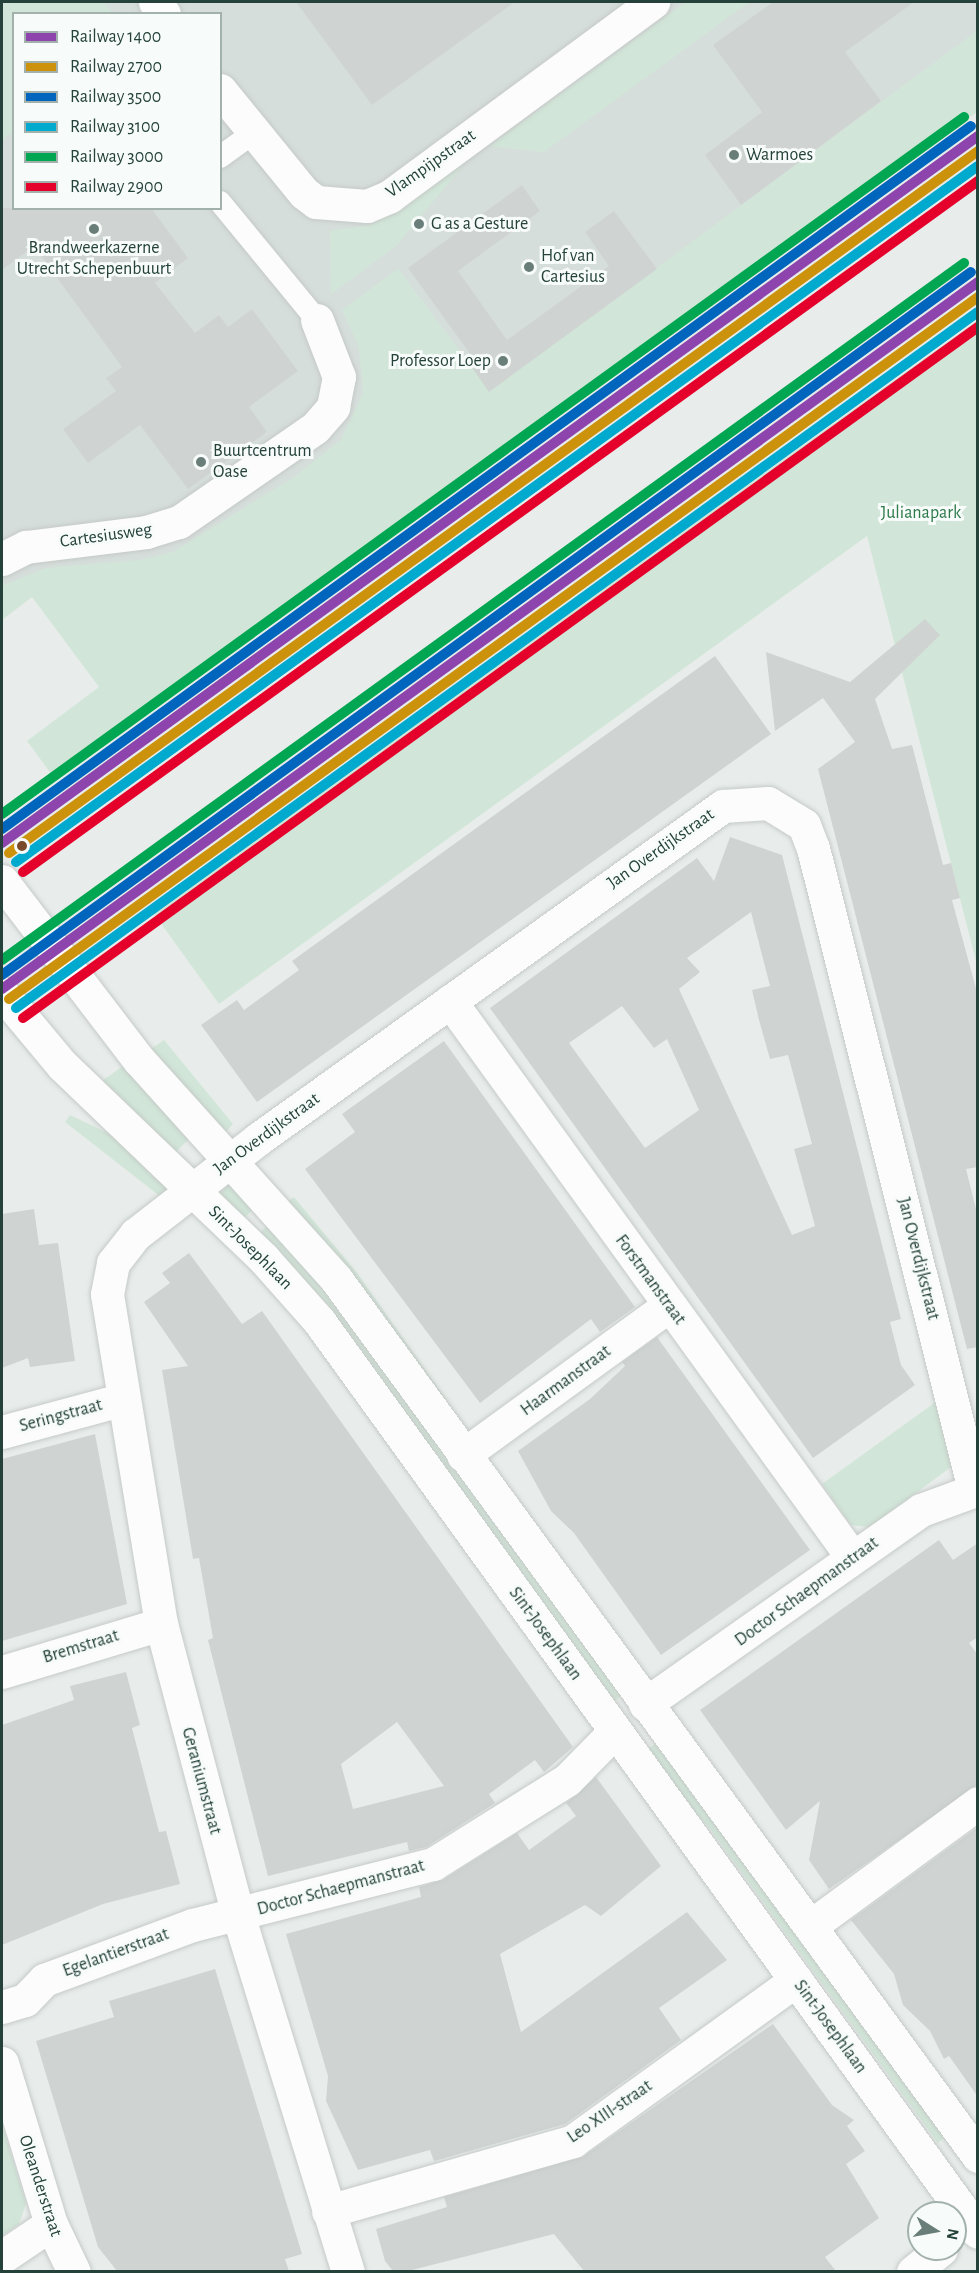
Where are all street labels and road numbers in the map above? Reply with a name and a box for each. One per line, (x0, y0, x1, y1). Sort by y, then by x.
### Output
street label: Vlampijpstraat (382, 125, 480, 203)
street label: Cartesiusweg (59, 519, 153, 553)
street label: Jan Overdijkstraat (603, 804, 719, 894)
street label: Jan Overdijkstraat (210, 1088, 324, 1180)
street label: Jan Overdijkstraat (892, 1195, 944, 1323)
street label: Sint-Josephlaan (203, 1201, 297, 1295)
street label: Forstmanstraat (610, 1231, 690, 1329)
street label: Haarmanstraat (517, 1341, 615, 1421)
street label: Seringstraat (17, 1395, 105, 1437)
street label: Doctor Schaepmanstraat (731, 1533, 883, 1651)
street label: Sint-Josephlaan (504, 1583, 586, 1685)
street label: Bremstraat (40, 1625, 122, 1669)
street label: Geraniumstraat (176, 1725, 226, 1837)
street label: Doctor Schaepmanstraat (255, 1855, 427, 1921)
street label: Egelantierstraat (60, 1924, 172, 1982)
street label: Sint-Josephlaan (789, 1976, 871, 2078)
street label: Leo XIII-straat (563, 2076, 657, 2148)
street label: Oleanderstraat (13, 2133, 67, 2239)

